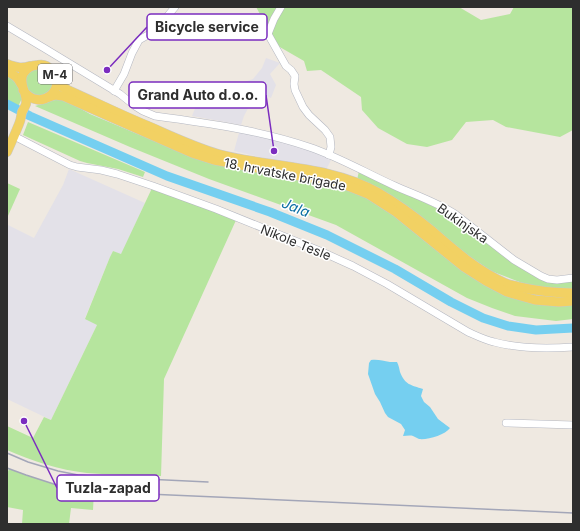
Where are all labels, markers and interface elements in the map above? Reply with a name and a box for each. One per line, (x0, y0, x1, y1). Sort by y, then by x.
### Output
callout: Bicycle service (147, 14, 267, 40)
text: Bicycle service (155, 18, 259, 35)
road number: M-4 (38, 64, 72, 84)
callout: Grand Auto d.o.o. (129, 82, 266, 108)
text: Grand Auto d.o.o. (137, 86, 259, 103)
street label: 18. hrvatske brigade (223, 154, 347, 194)
water label: Jala (280, 194, 313, 220)
street label: Bukinjska (434, 200, 492, 246)
street label: Nikole Tesle (258, 221, 334, 263)
callout: Tuzla-zapad (57, 475, 159, 501)
text: Tuzla-zapad (65, 479, 151, 496)

